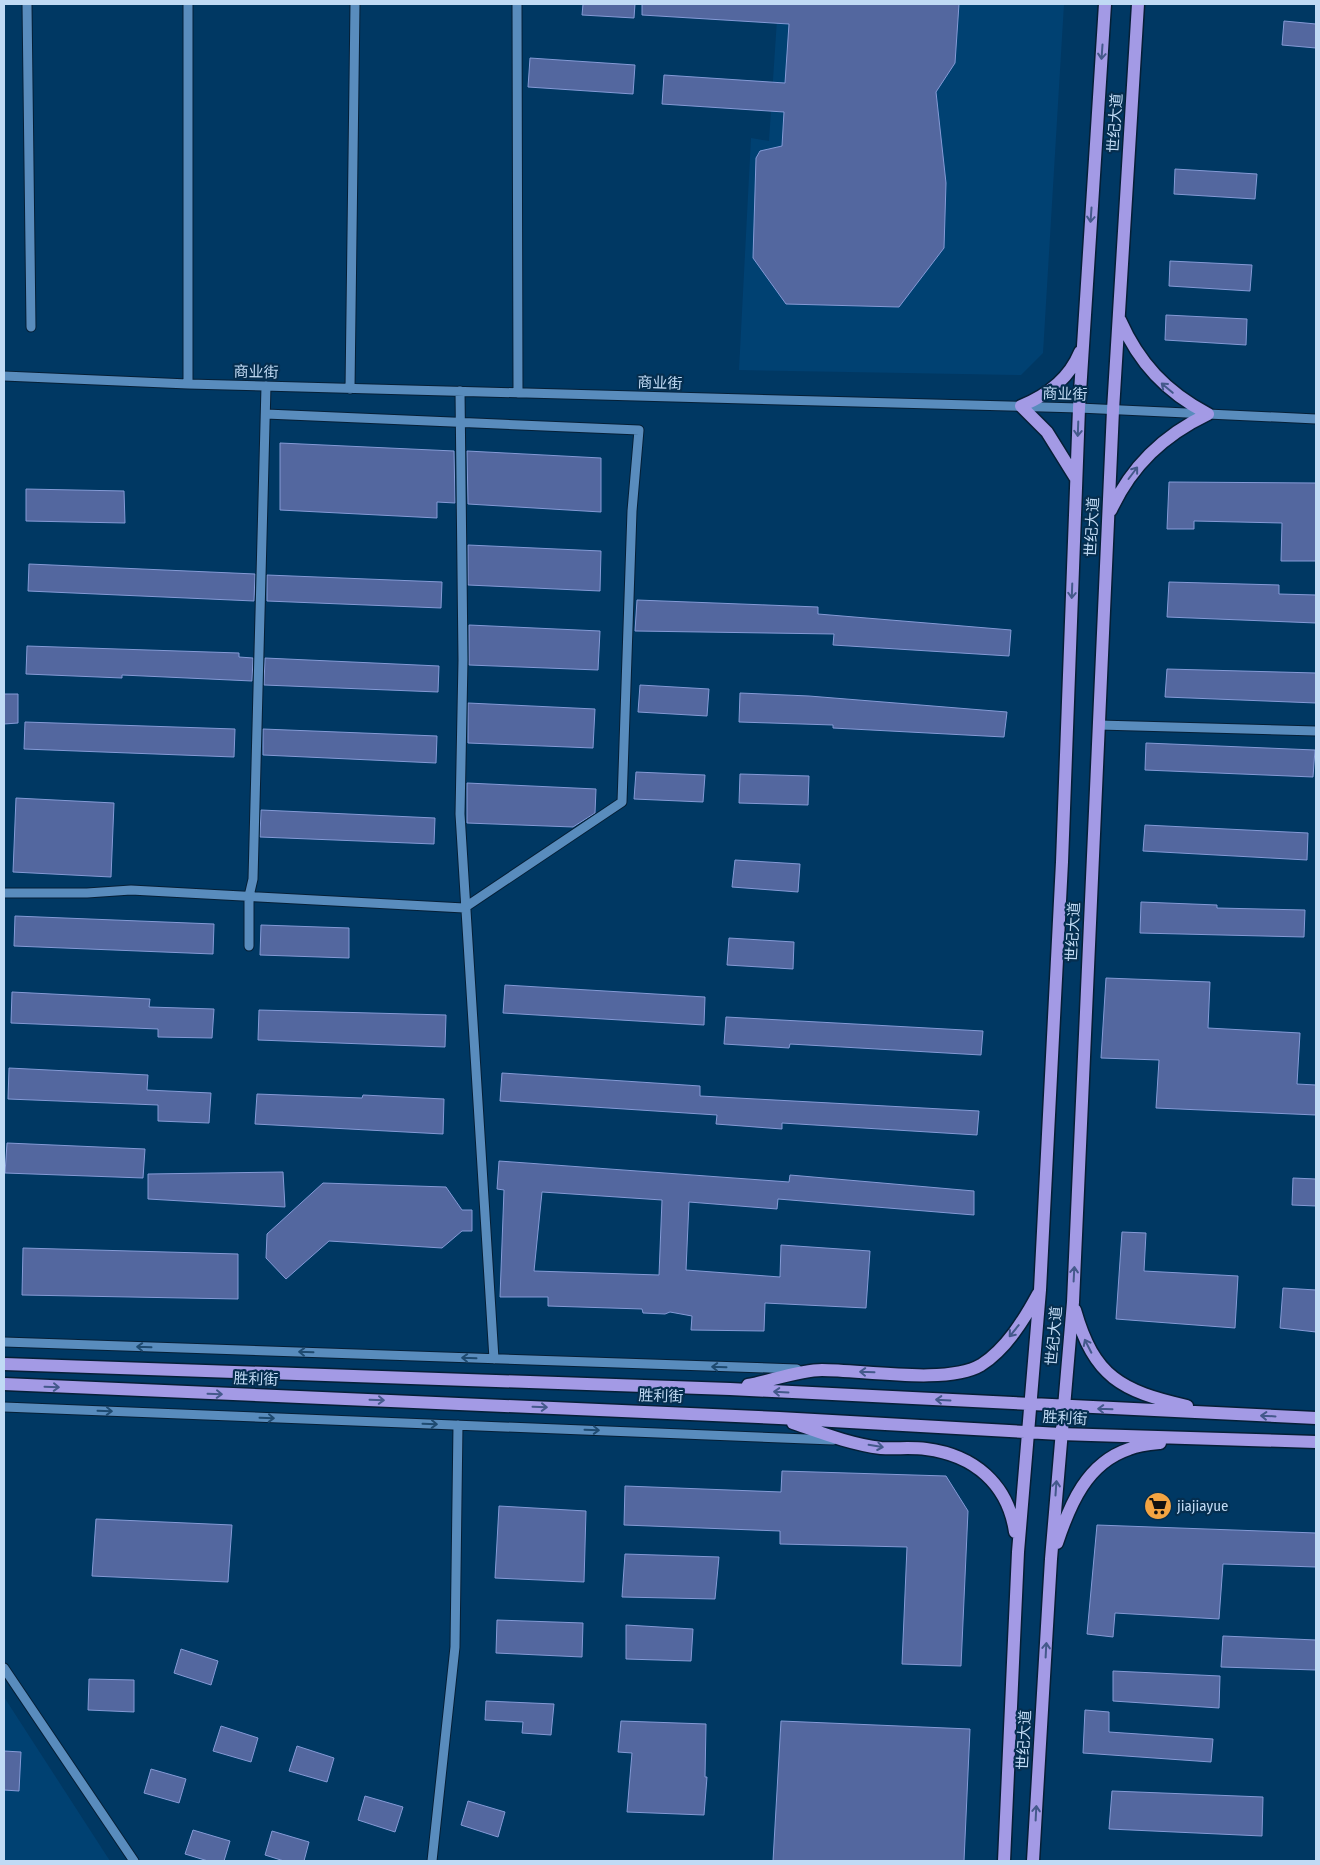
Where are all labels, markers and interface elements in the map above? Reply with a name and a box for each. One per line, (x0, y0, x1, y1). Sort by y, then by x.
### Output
one-way arrow (1098, 44, 1107, 60)
street label: 世纪大道 (1104, 92, 1126, 154)
one-way arrow (1087, 206, 1096, 222)
street label: 商业街 (233, 363, 279, 381)
street label: 商业街 (637, 373, 683, 393)
one-way arrow (1161, 382, 1174, 393)
street label: 商业街 (1042, 384, 1088, 404)
one-way arrow (1073, 420, 1083, 437)
one-way arrow (1128, 466, 1138, 480)
street label: 世纪大道 (1081, 497, 1103, 557)
one-way arrow (1067, 583, 1077, 599)
street label: 世纪大道 (1062, 902, 1084, 962)
one-way arrow (1070, 1266, 1079, 1282)
street label: 世纪大道 (1042, 1305, 1066, 1367)
one-way arrow (1009, 1324, 1020, 1337)
one-way arrow (1083, 1339, 1092, 1354)
one-way arrow (136, 1342, 152, 1351)
one-way arrow (299, 1348, 315, 1357)
one-way arrow (461, 1353, 478, 1363)
one-way arrow (711, 1362, 727, 1371)
one-way arrow (860, 1368, 876, 1377)
street label: 胜利街 (233, 1369, 279, 1389)
one-way arrow (44, 1382, 60, 1391)
street label: 胜利街 (638, 1386, 684, 1406)
one-way arrow (773, 1387, 789, 1396)
one-way arrow (207, 1389, 223, 1398)
one-way arrow (369, 1396, 385, 1405)
one-way arrow (935, 1396, 951, 1405)
one-way arrow (531, 1403, 547, 1412)
one-way arrow (1097, 1404, 1114, 1414)
one-way arrow (97, 1407, 113, 1416)
street label: 胜利街 (1042, 1408, 1088, 1428)
one-way arrow (1260, 1411, 1276, 1420)
one-way arrow (259, 1413, 275, 1422)
one-way arrow (421, 1419, 437, 1429)
one-way arrow (584, 1426, 600, 1435)
one-way arrow (868, 1442, 884, 1452)
one-way arrow (1052, 1480, 1061, 1496)
supermarket icon: jiajiayue (1143, 1491, 1173, 1521)
place label: jiajiayue (1176, 1497, 1228, 1515)
one-way arrow (1041, 1643, 1050, 1659)
street label: 世纪大道 (1013, 1710, 1035, 1770)
one-way arrow (1032, 1805, 1041, 1821)

